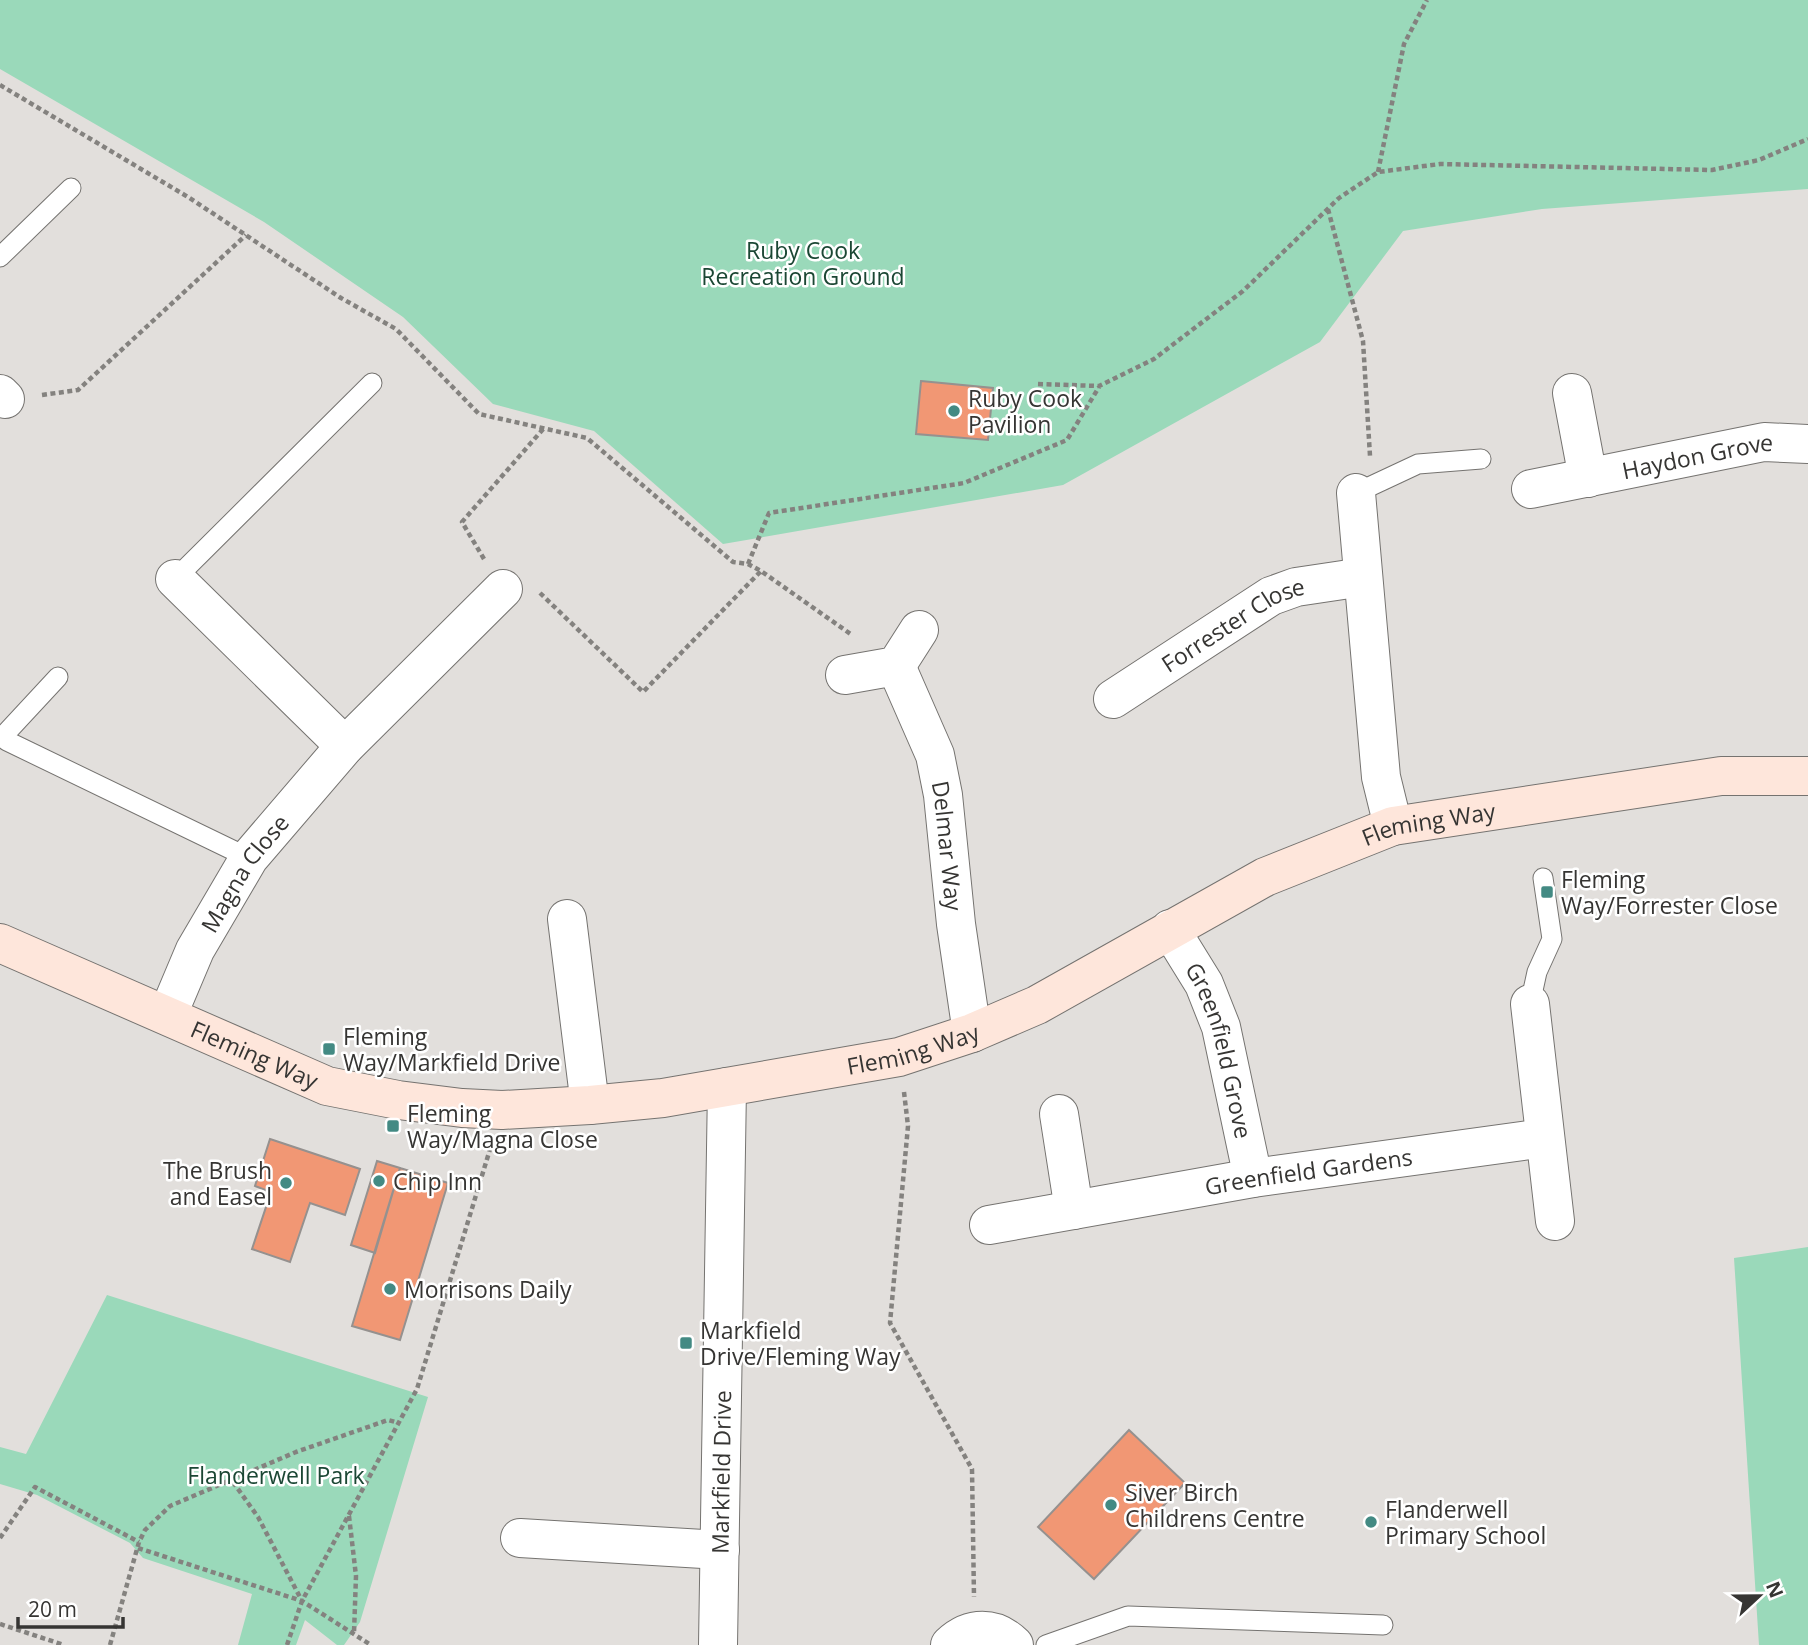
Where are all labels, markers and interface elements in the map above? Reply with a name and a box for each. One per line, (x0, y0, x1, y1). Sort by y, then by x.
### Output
park label: Ruby Cook Recreation Ground (701, 234, 905, 292)
place label: Ruby Cook Pavilion (968, 382, 1082, 440)
marker: Ruby Cook Pavilion (946, 403, 962, 419)
street label: Haydon Grove (1619, 426, 1774, 486)
street label: Forrester Close (1155, 570, 1307, 679)
street label: Delmar Way (925, 778, 971, 913)
street label: Fleming Way (1357, 795, 1498, 853)
street label: Magna Close (193, 807, 296, 938)
place label: Fleming Way/Forrester Close (1561, 863, 1778, 921)
marker: Fleming Way/Forrester Close (1539, 884, 1555, 900)
street label: Greenfield Grove (1178, 956, 1260, 1141)
street label: Fleming Way (186, 1013, 324, 1096)
street label: Fleming Way (844, 1016, 985, 1082)
place label: Fleming Way/Markfield Drive (343, 1020, 561, 1078)
marker: Fleming Way/Markfield Drive (321, 1041, 337, 1057)
place label: Fleming Way/Magna Close (407, 1097, 598, 1155)
marker: Fleming Way/Magna Close (385, 1118, 401, 1134)
street label: Greenfield Gardens (1202, 1140, 1414, 1202)
place label: The Brush and Easel (163, 1154, 272, 1212)
place label: Chip Inn (393, 1165, 482, 1197)
marker: Chip Inn (371, 1173, 387, 1189)
marker: The Brush and Easel (278, 1175, 294, 1191)
place label: Morrisons Daily (404, 1273, 572, 1305)
marker: Morrisons Daily (382, 1281, 398, 1297)
place label: Markfield Drive/Fleming Way (700, 1314, 901, 1372)
marker: Markfield Drive/Fleming Way (678, 1335, 694, 1351)
street label: Markfield Drive (703, 1390, 738, 1554)
park label: Flanderwell Park (187, 1459, 365, 1491)
place label: Siver Birch Childrens Centre (1125, 1476, 1305, 1534)
place label: Flanderwell Primary School (1385, 1493, 1546, 1551)
marker: Siver Birch Childrens Centre (1103, 1497, 1119, 1513)
marker: Flanderwell Primary School (1363, 1514, 1379, 1530)
north arrow (1724, 1561, 1794, 1631)
text: N (1760, 1578, 1790, 1602)
scale bar (18, 1586, 122, 1630)
text: 20 m (28, 1595, 77, 1623)

